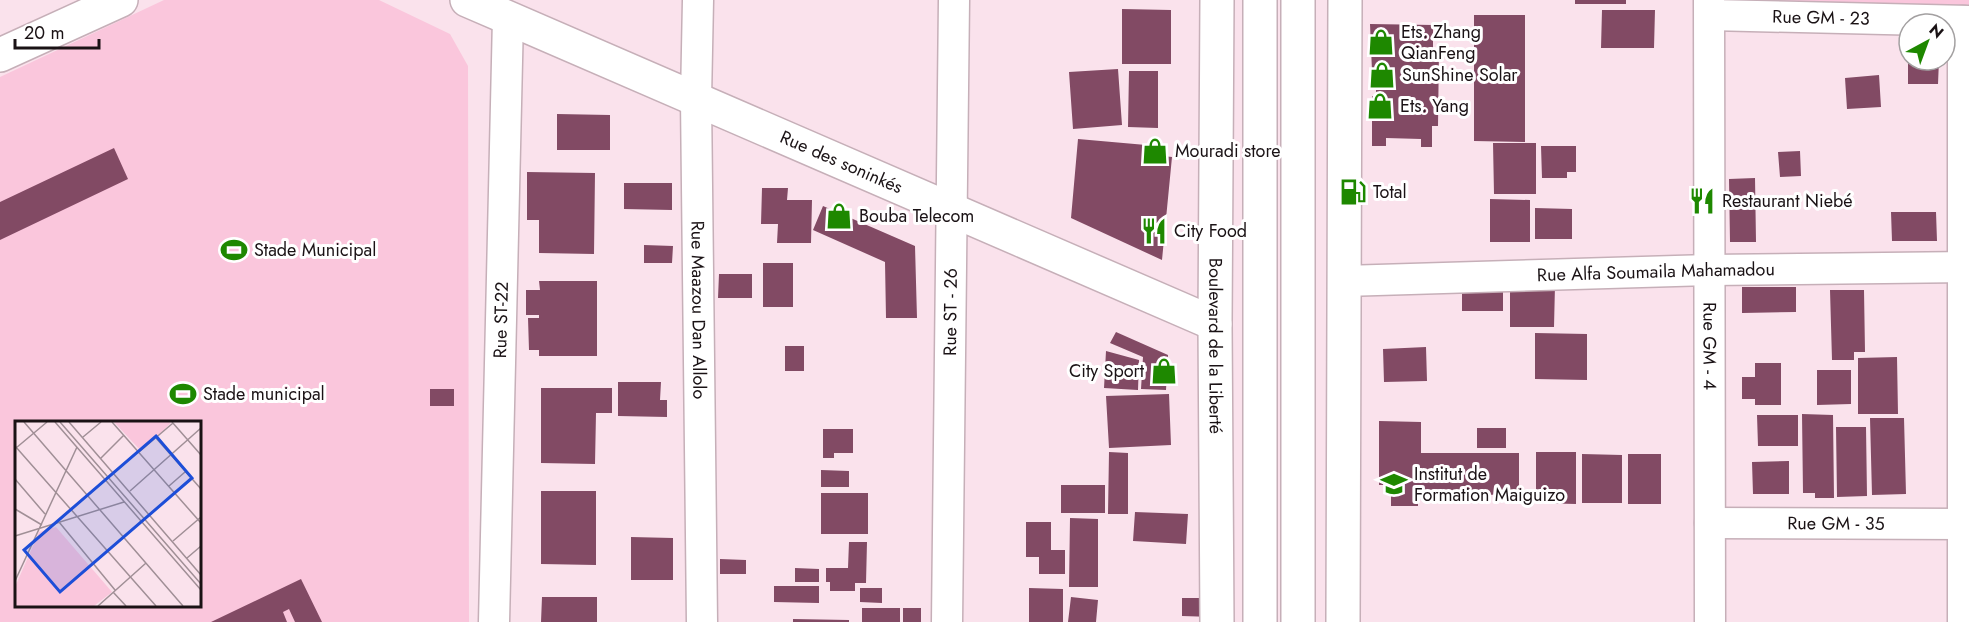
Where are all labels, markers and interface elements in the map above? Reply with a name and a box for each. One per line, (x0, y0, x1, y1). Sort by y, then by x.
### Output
street label: Rue GM - 23 (1772, 3, 1870, 32)
scale bar (15, 12, 99, 50)
north arrow (1897, 12, 1957, 72)
text: N (1924, 18, 1949, 44)
place label: Ets. Zhang QianFeng (1401, 19, 1481, 66)
text: 20 m (24, 20, 64, 46)
shop icon: Ets. Zhang QianFeng (1366, 27, 1396, 57)
shop icon: SunShine Solar (1367, 60, 1397, 90)
place label: SunShine Solar (1402, 62, 1518, 88)
shop icon: Ets. Yang (1365, 91, 1395, 121)
place label: Ets. Yang (1400, 93, 1469, 119)
street label: Rue des soninkés (776, 124, 907, 200)
shop icon: Mouradi store (1140, 136, 1170, 166)
place label: Mouradi store (1175, 138, 1281, 164)
fuel station icon: Total (1338, 177, 1368, 207)
place label: Total (1373, 179, 1407, 205)
restaurant icon: Restaurant Niebé (1687, 186, 1717, 216)
place label: Restaurant Niebé (1722, 188, 1852, 214)
shop icon: Bouba Telecom (824, 201, 854, 231)
place label: Bouba Telecom (859, 203, 974, 229)
restaurant icon: City Food (1139, 216, 1169, 246)
place label: City Food (1174, 218, 1247, 244)
street label: Rue Maazou Dan Allolo (684, 221, 712, 400)
sports icon: Stade Municipal (219, 235, 249, 265)
place label: Stade Municipal (254, 237, 376, 263)
street label: Rue Alfa Soumaila Mahamadou (1537, 256, 1775, 288)
street label: Boulevard de la Liberté (1202, 258, 1229, 434)
street label: Rue ST - 26 (937, 268, 964, 356)
street label: Rue ST-22 (487, 281, 515, 359)
street label: Rue GM - 4 (1696, 302, 1723, 390)
shop icon: City Sport (1149, 356, 1179, 386)
place label: City Sport (1069, 358, 1145, 384)
sports icon: Stade municipal (168, 379, 198, 409)
place label: Stade municipal (203, 381, 325, 407)
inset map (15, 421, 201, 607)
place label: Institut de Formation Maiguizo (1414, 461, 1565, 508)
school or university icon: Institut de Formation Maiguizo (1379, 469, 1409, 499)
street label: Rue GM - 35 (1787, 510, 1885, 537)

